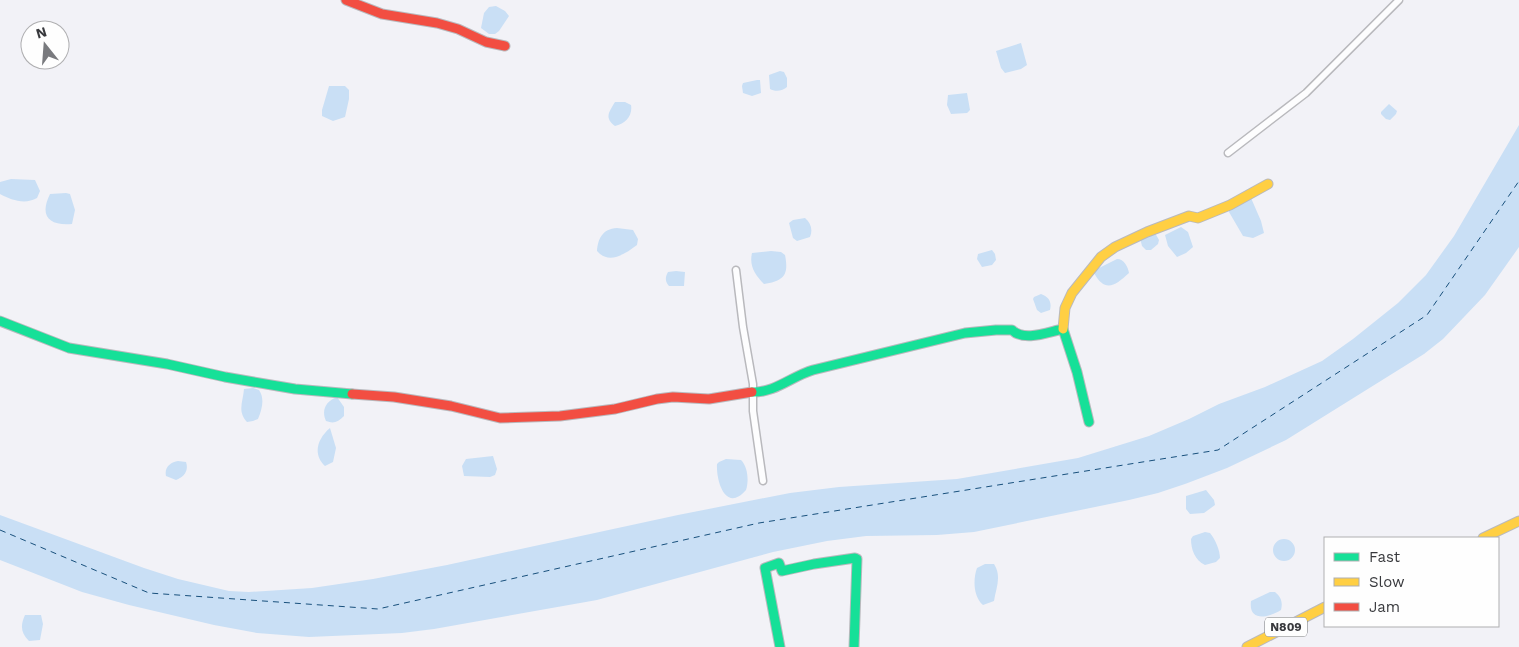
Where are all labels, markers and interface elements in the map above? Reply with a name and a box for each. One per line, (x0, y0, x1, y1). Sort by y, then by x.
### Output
north arrow (20, 20, 70, 70)
text: N (34, 23, 48, 42)
legend (1324, 537, 1499, 627)
text: Fast (1369, 548, 1401, 566)
text: Slow (1369, 573, 1405, 591)
text: Jam (1369, 598, 1400, 616)
road number: N809 (1265, 618, 1307, 636)

